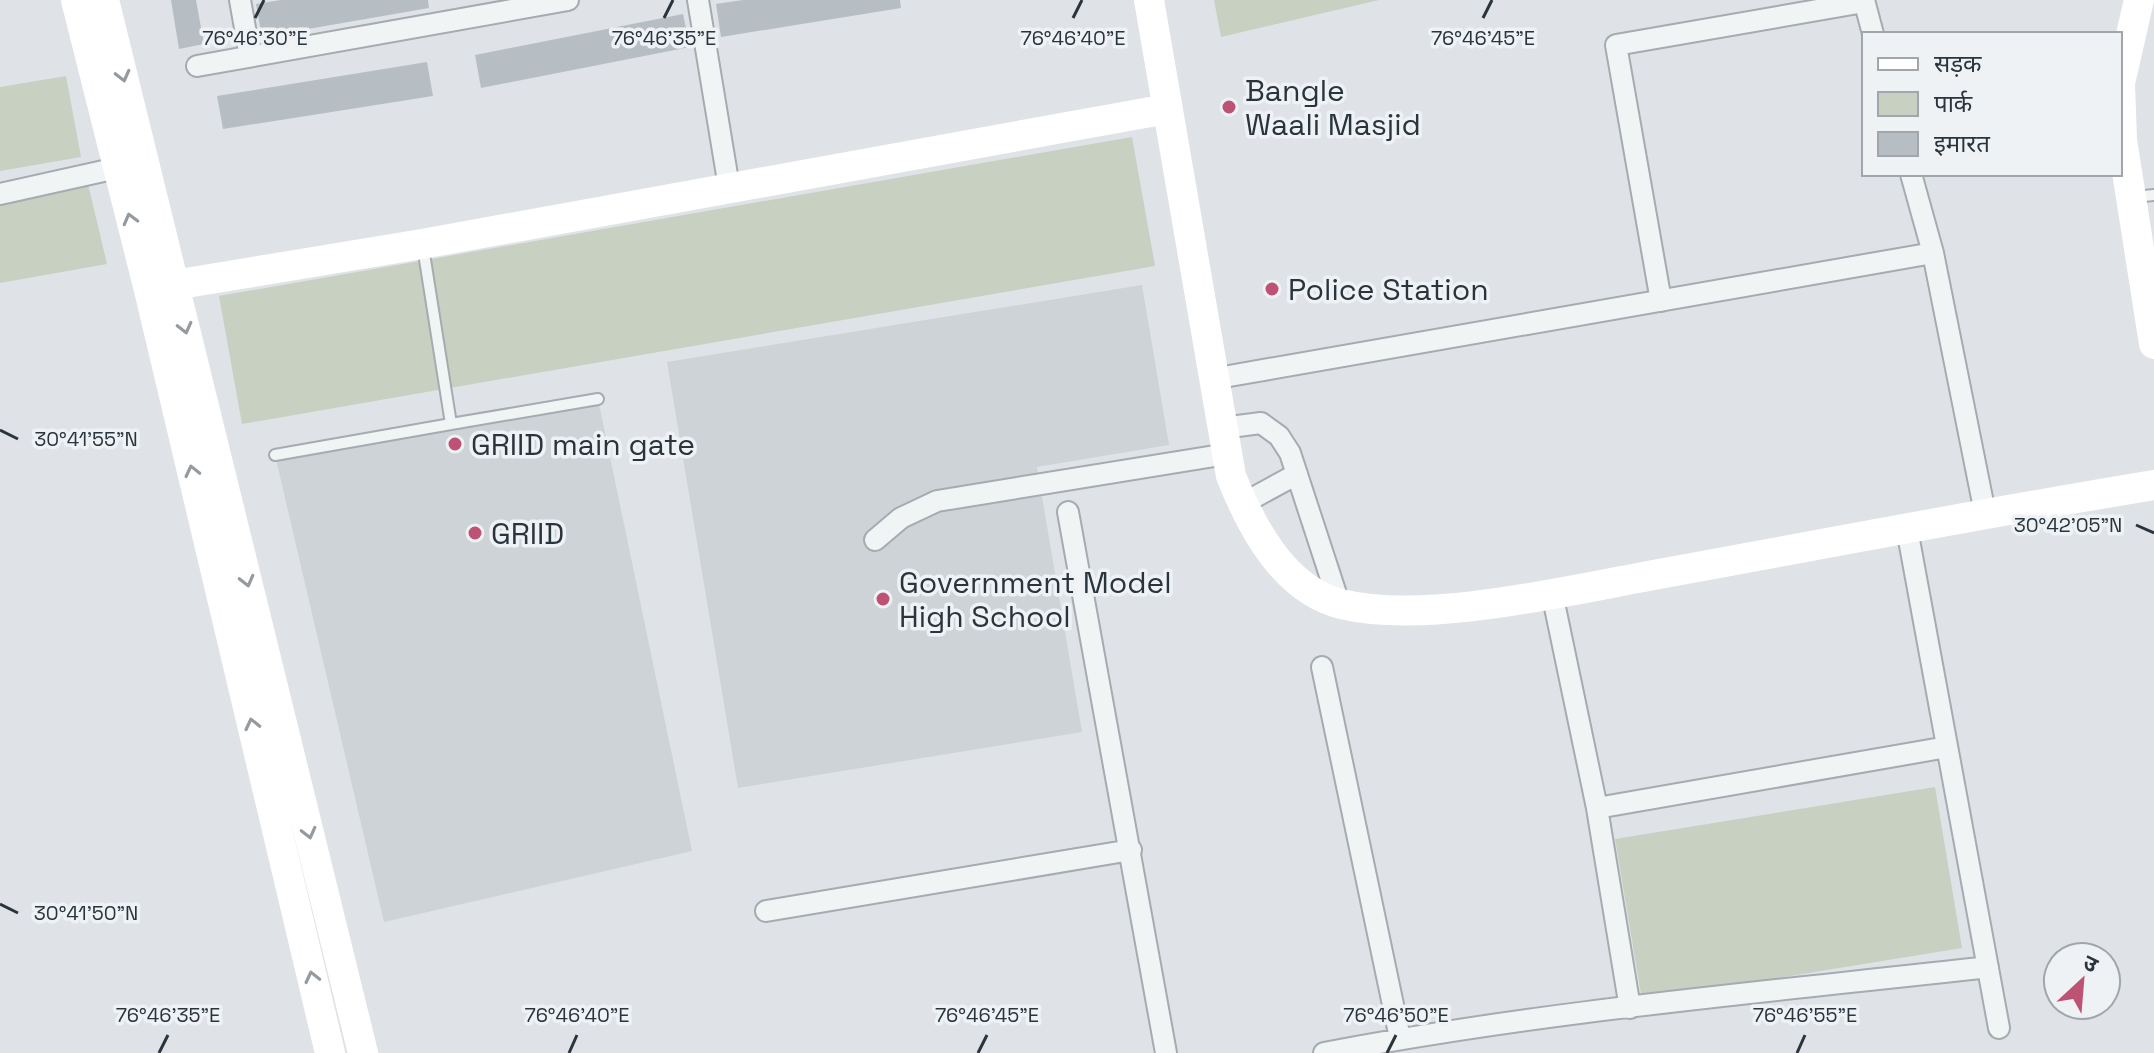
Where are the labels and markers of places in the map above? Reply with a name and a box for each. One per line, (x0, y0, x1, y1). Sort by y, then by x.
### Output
place label: Bangle Waali Masjid (1245, 71, 1421, 144)
marker: Bangle Waali Masjid (1220, 98, 1238, 116)
place label: Police Station (1288, 270, 1489, 309)
marker: Police Station (1263, 280, 1281, 298)
place label: GRIID main gate (471, 425, 695, 464)
marker: GRIID main gate (446, 435, 464, 453)
place label: GRIID (491, 514, 564, 553)
marker: GRIID (466, 524, 484, 542)
place label: Government Model High School (899, 563, 1172, 636)
marker: Government Model High School (874, 590, 892, 608)

